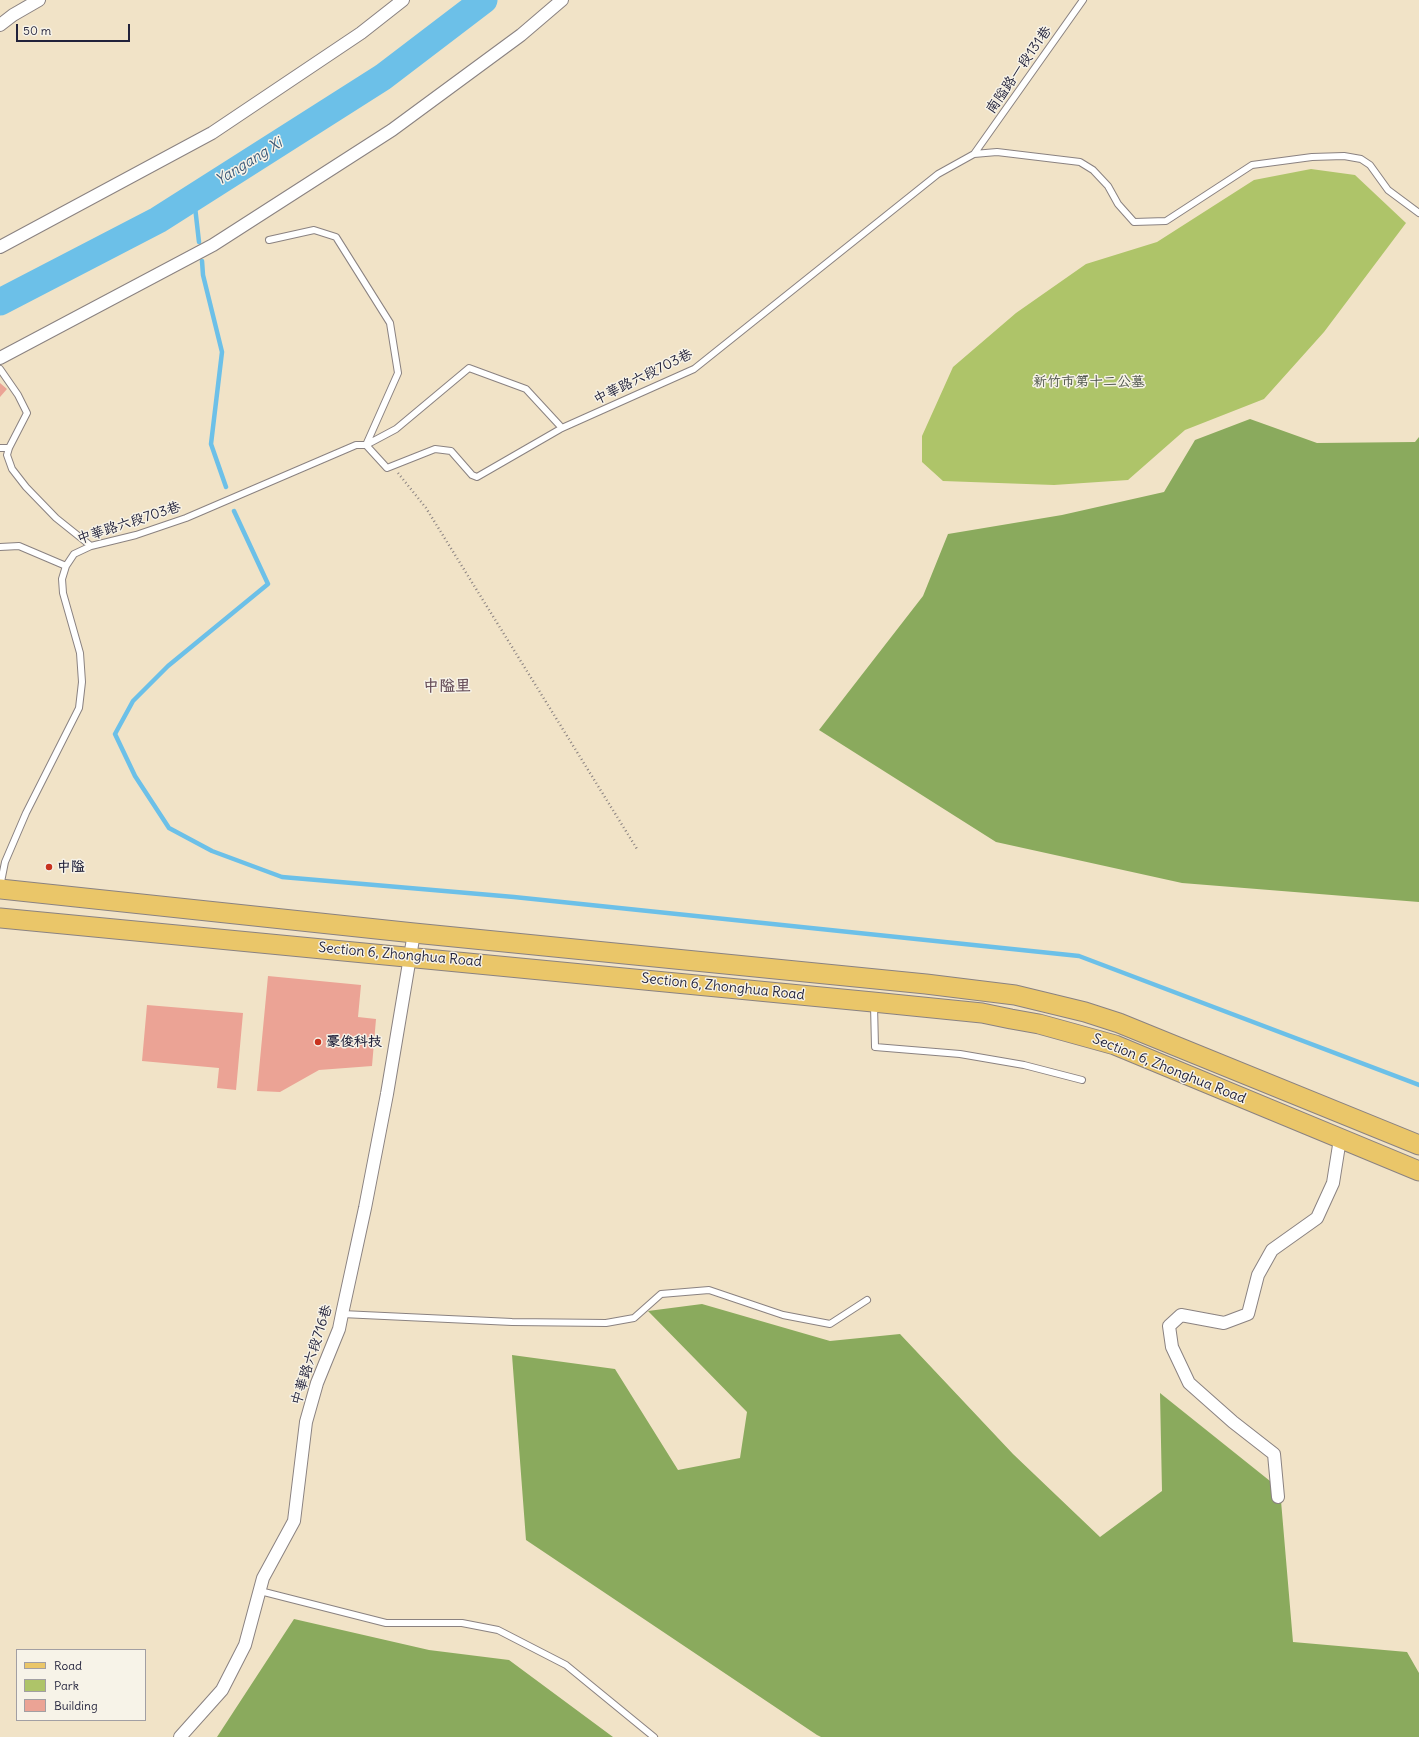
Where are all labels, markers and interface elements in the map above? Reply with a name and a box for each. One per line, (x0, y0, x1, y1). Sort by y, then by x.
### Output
scale bar (18, 16, 132, 42)
text: 50 m (23, 23, 51, 38)
street label: 南隘路一段131巷 (983, 23, 1055, 117)
water label: Yangang Xi (213, 135, 285, 189)
street label: 中華路六段703巷 (591, 346, 695, 408)
park label: 新竹市第十二公墓 (1033, 374, 1145, 390)
street label: 中華路六段703巷 (75, 498, 183, 548)
district label: 中隘里 (423, 676, 471, 696)
place label: 中隘 (57, 859, 85, 875)
marker: 中隘 (44, 862, 54, 872)
street label: Section 6, Zhonghua Road (318, 939, 482, 971)
street label: Section 6, Zhonghua Road (641, 970, 805, 1004)
street label: Section 6, Zhonghua Road (1090, 1030, 1248, 1108)
place label: 豪俊科技 (326, 1034, 382, 1050)
marker: 豪俊科技 (313, 1037, 323, 1047)
street label: 中華路六段716巷 (288, 1303, 336, 1407)
legend (16, 1649, 146, 1721)
text: Road (54, 1658, 82, 1673)
text: Park (54, 1678, 79, 1693)
text: Building (54, 1698, 98, 1713)

